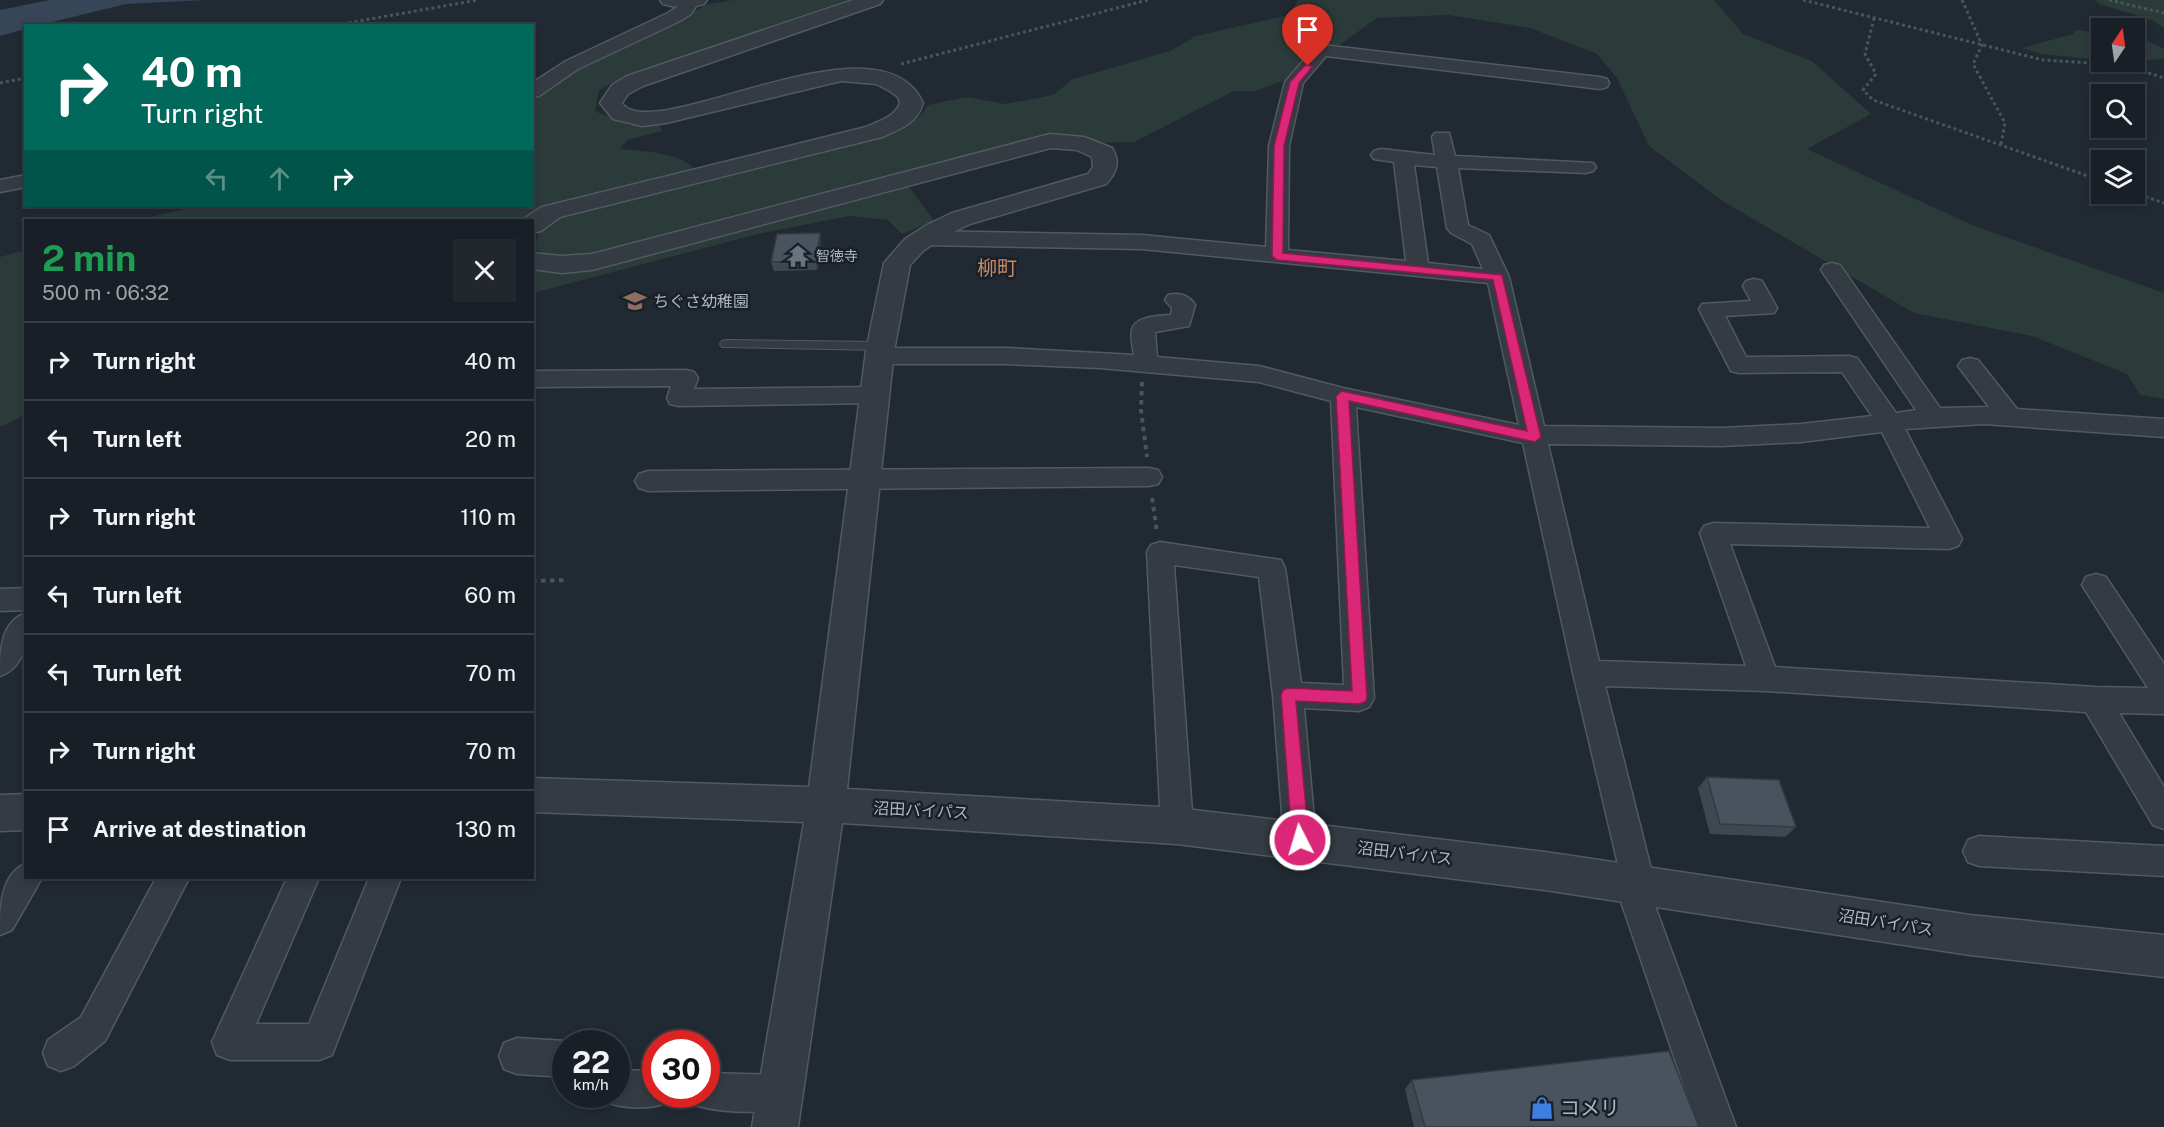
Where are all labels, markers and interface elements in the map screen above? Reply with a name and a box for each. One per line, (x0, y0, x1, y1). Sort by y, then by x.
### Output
pin (1282, 4, 1333, 66)
icon: arrive (1291, 13, 1324, 46)
north arrow (2091, 18, 2145, 72)
map controls (2091, 18, 2145, 204)
text: 40 m (141, 47, 243, 96)
icon: right (42, 48, 120, 126)
button: search (2091, 84, 2145, 138)
text: Turn right (141, 97, 264, 129)
button: layers (2091, 150, 2145, 204)
icon: left (200, 162, 233, 195)
icon: ahead (263, 162, 296, 195)
icon: right (326, 162, 359, 195)
text: 2 min (42, 237, 136, 279)
button: close (453, 239, 516, 302)
temple icon: 智徳寺 (785, 243, 811, 269)
place label: 智徳寺 (816, 248, 858, 264)
district label: 柳町 (977, 256, 1017, 280)
text: 500 m · 06:32 (42, 281, 169, 305)
school or university icon: ちぐさ幼稚園 (622, 288, 648, 314)
place label: ちぐさ幼稚園 (653, 292, 749, 311)
icon: right (42, 345, 75, 378)
text: Turn right (93, 348, 196, 374)
text: 40 m (464, 348, 516, 374)
icon: left (42, 423, 75, 456)
text: Turn left (93, 426, 182, 452)
text: 20 m (465, 426, 516, 452)
icon: right (42, 501, 75, 534)
text: Turn right (93, 504, 196, 530)
text: 110 m (460, 504, 516, 530)
icon: left (42, 579, 75, 612)
text: Turn left (93, 582, 182, 608)
text: 60 m (465, 582, 516, 608)
icon: left (42, 657, 75, 690)
text: Turn left (93, 660, 182, 686)
text: 70 m (465, 660, 516, 686)
icon: right (42, 735, 75, 768)
text: Turn right (93, 738, 196, 764)
text: 70 m (465, 738, 516, 764)
street label: 沼田バイパス (873, 799, 969, 822)
position arrow (1268, 808, 1332, 872)
icon: arrive (42, 813, 75, 846)
text: Arrive at destination (93, 816, 306, 842)
text: 130 m (455, 816, 516, 842)
street label: 沼田バイパス (1356, 838, 1454, 869)
street label: 沼田バイパス (1837, 906, 1935, 939)
speed limit sign: 30 (642, 1030, 720, 1108)
text: 22 (572, 1044, 610, 1080)
text: km/h (573, 1076, 609, 1093)
shop icon: コメリ (1529, 1095, 1555, 1121)
place label: コメリ (1560, 1096, 1620, 1120)

